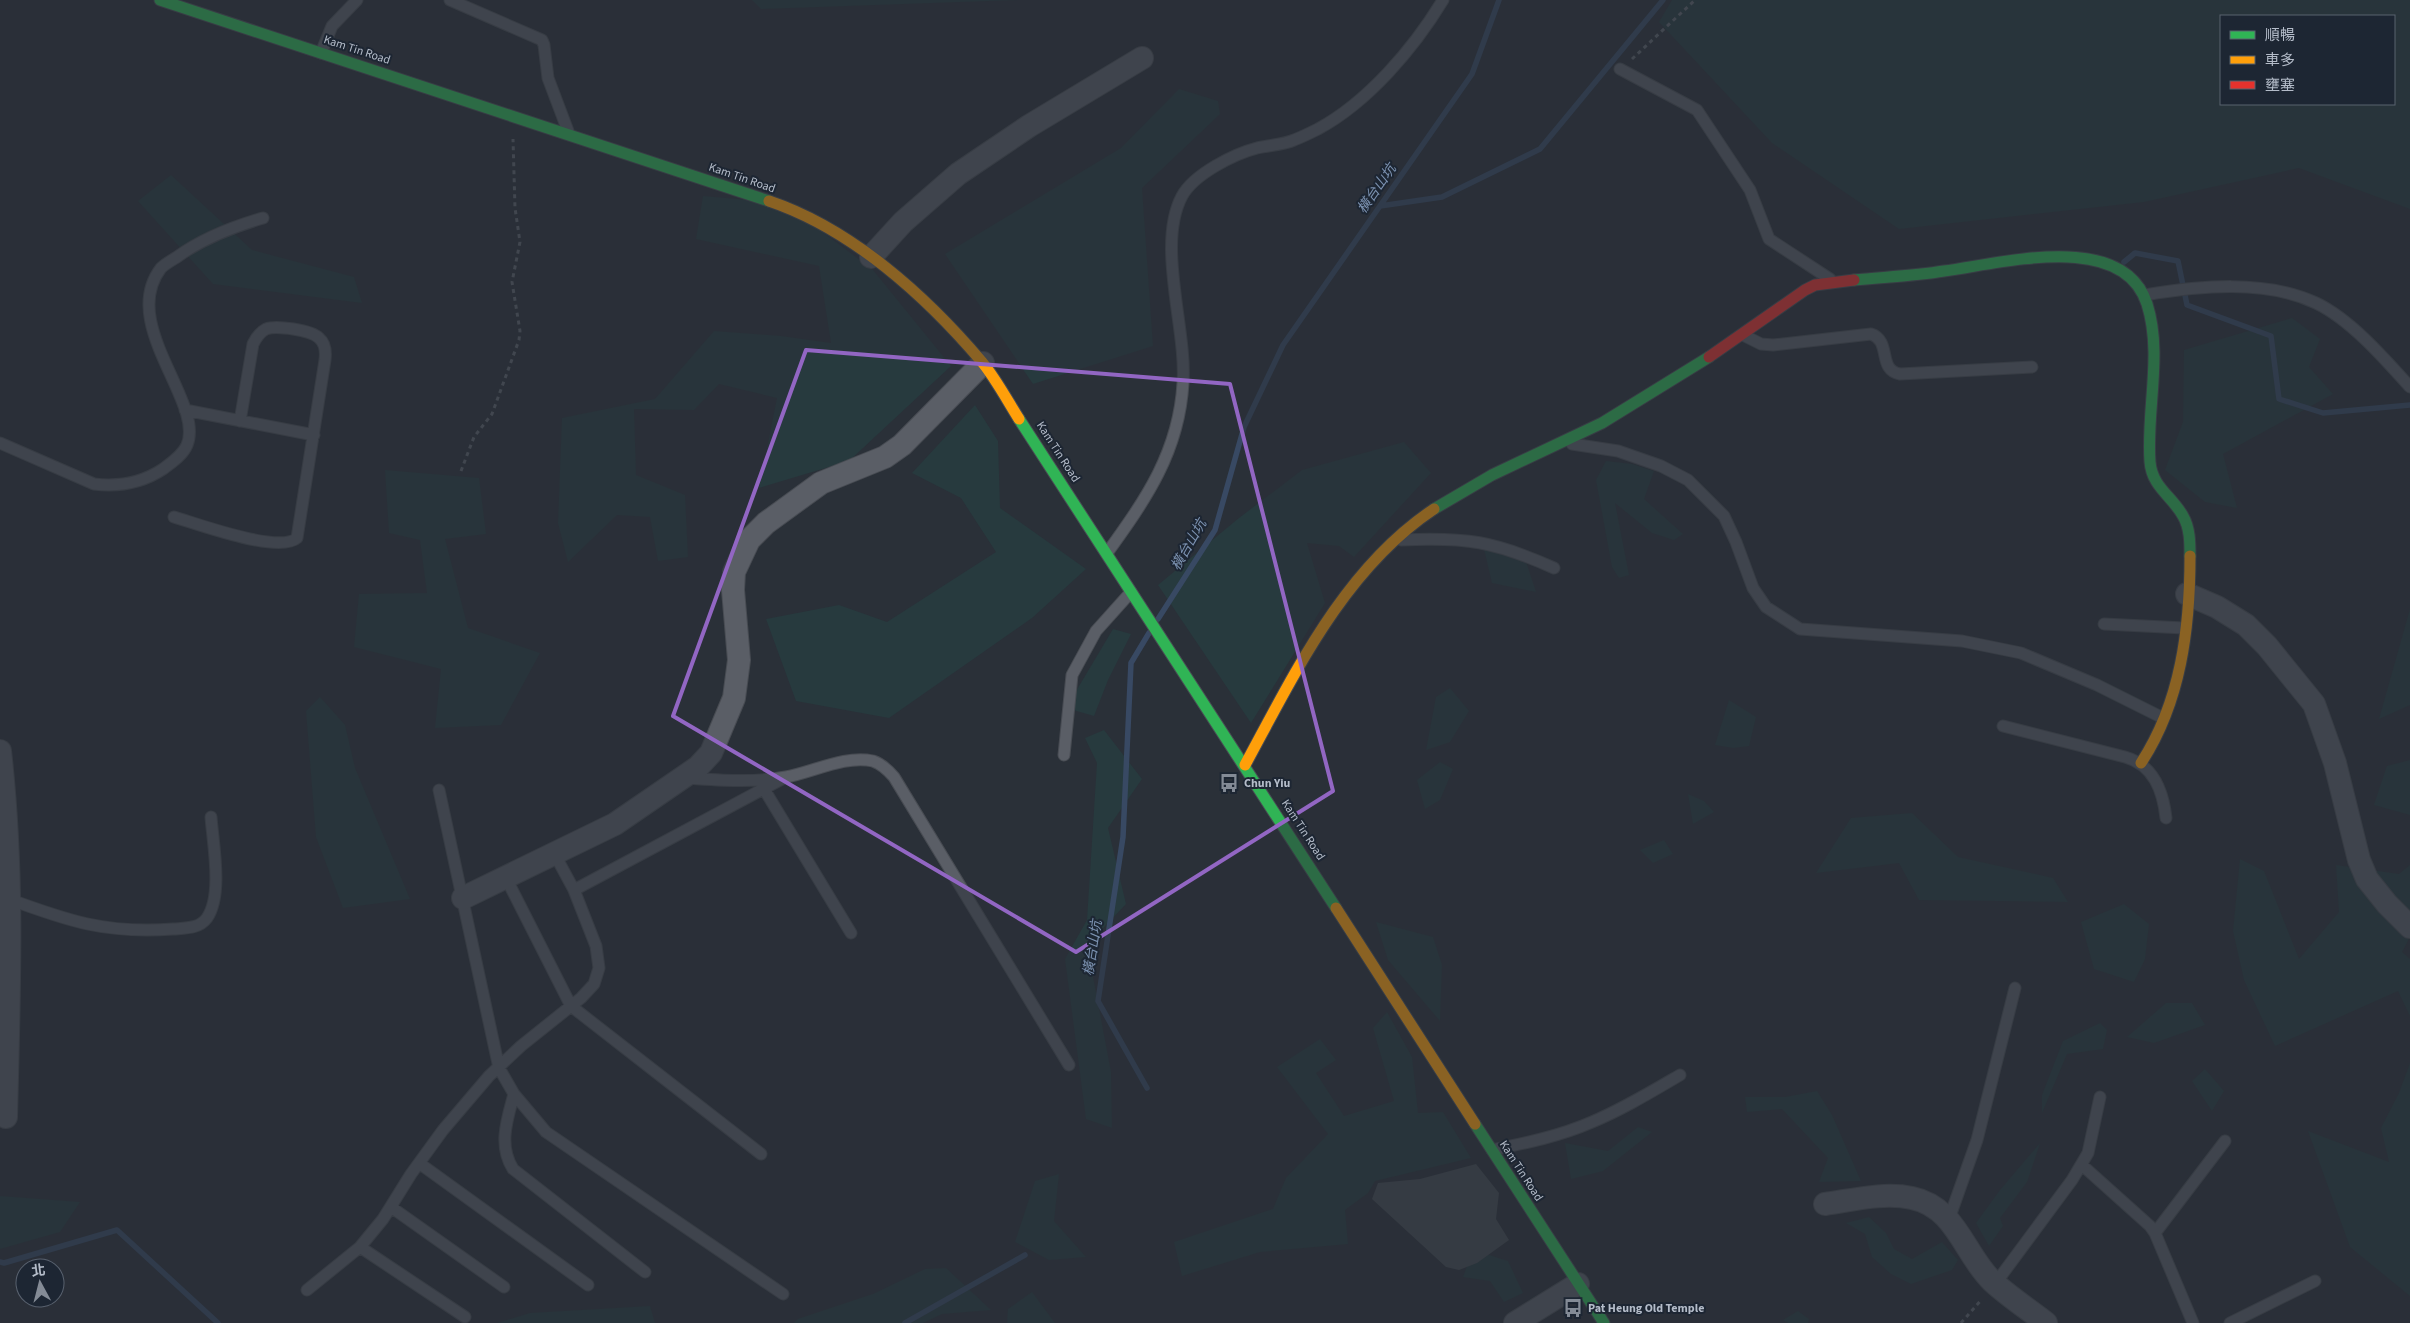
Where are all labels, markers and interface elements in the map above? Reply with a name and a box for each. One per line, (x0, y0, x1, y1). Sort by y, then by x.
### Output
legend (2220, 15, 2395, 105)
text: 順暢 (2265, 25, 2295, 46)
street label: Kam Tin Road (321, 31, 393, 69)
text: 車多 (2265, 50, 2295, 71)
text: 壅塞 (2265, 75, 2295, 96)
street label: Kam Tin Road (706, 159, 778, 197)
water label: 橫台山坑 (1353, 159, 1402, 218)
street label: Kam Tin Road (1032, 418, 1084, 486)
water label: 橫台山坑 (1166, 514, 1213, 574)
bus stop icon: Chun Yiu (1218, 772, 1240, 794)
place label: Chun Yiu (1244, 775, 1291, 792)
street label: Kam Tin Road (1277, 796, 1329, 864)
water label: 橫台山坑 (1079, 917, 1108, 977)
street label: Kam Tin Road (1495, 1137, 1547, 1205)
north arrow (15, 1258, 65, 1308)
text: 北 (30, 1260, 47, 1282)
bus stop icon: Pat Heung Old Temple (1562, 1297, 1584, 1319)
place label: Pat Heung Old Temple (1588, 1300, 1704, 1317)

